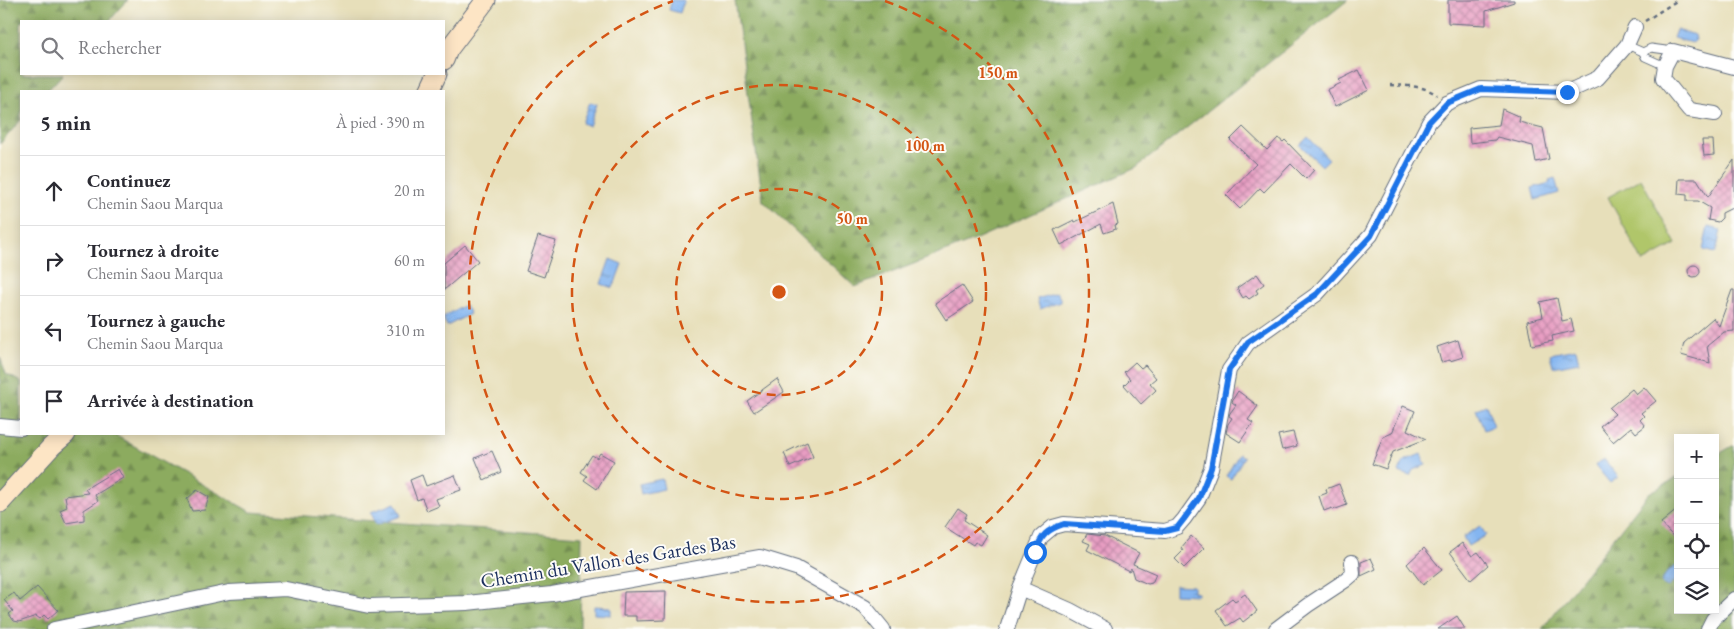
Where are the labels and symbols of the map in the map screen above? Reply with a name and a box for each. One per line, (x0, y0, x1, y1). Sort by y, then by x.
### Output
text: 150 m (978, 63, 1018, 82)
route end (1556, 81, 1579, 104)
text: 100 m (905, 136, 945, 155)
text: 50 m (836, 209, 868, 228)
centre of rings (770, 283, 788, 301)
street label: Chemin du Vallon des Gardes Bas (479, 528, 737, 594)
route start (1024, 541, 1047, 564)

